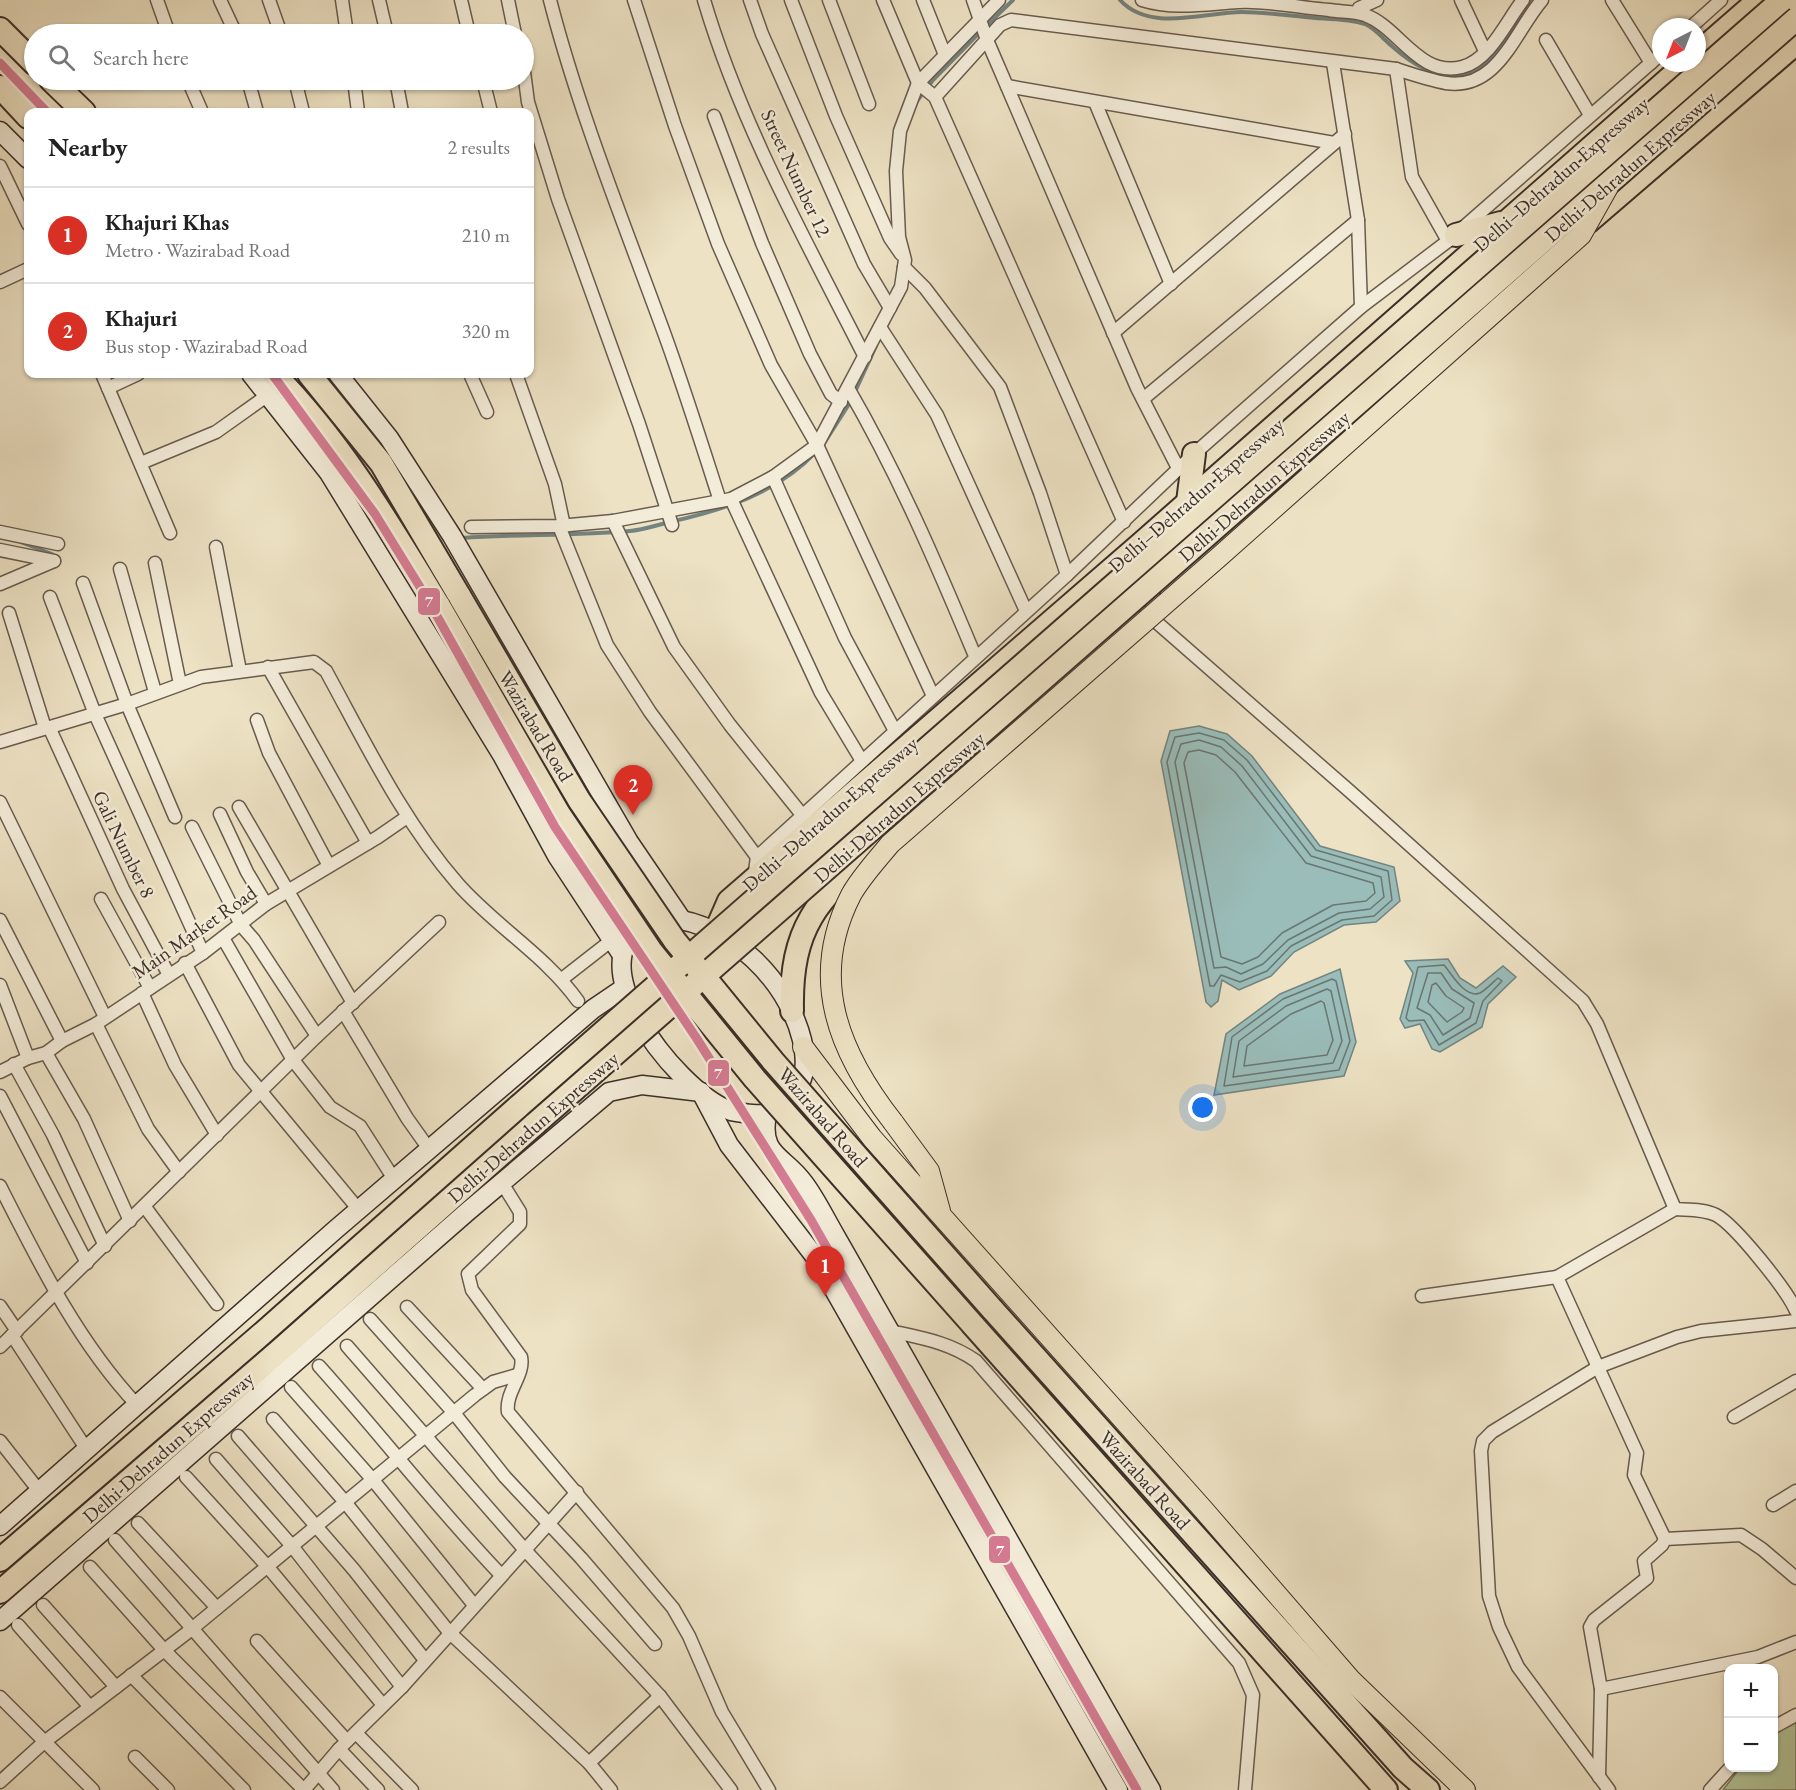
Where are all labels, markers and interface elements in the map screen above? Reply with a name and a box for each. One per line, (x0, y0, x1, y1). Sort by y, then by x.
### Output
north arrow (1652, 18, 1706, 72)
search box (24, 24, 534, 90)
icon: search (45, 41, 78, 74)
text: Search here (93, 43, 188, 72)
street label: Delhi-Dehradun Expressway (1539, 84, 1721, 248)
street label: Delhi–Dehradun Expressway (1468, 90, 1654, 257)
street label: Street Number 12 (755, 105, 837, 241)
text: Nearby (48, 130, 128, 164)
text: 2 results (447, 134, 510, 160)
text: Khajuri Khas (105, 208, 229, 237)
text: 1 (62, 222, 73, 248)
text: 210 m (462, 222, 510, 248)
text: Metro · Wazirabad Road (105, 237, 290, 263)
text: Khajuri (105, 304, 177, 333)
text: 2 (62, 318, 73, 344)
text: 320 m (462, 318, 510, 344)
text: Bus stop · Wazirabad Road (105, 333, 308, 359)
street label: Delhi-Dehradun Expressway (1173, 404, 1355, 568)
street label: Delhi–Dehradun Expressway (1103, 411, 1289, 578)
line badge: 7 (417, 587, 441, 616)
text: 7 (425, 591, 434, 612)
street label: Wazirabad Road (493, 666, 580, 787)
street label: Delhi-Dehradun Expressway (808, 725, 990, 889)
street label: Delhi–Dehradun Expressway (737, 730, 923, 897)
pin: 2 (614, 766, 652, 815)
street label: Gali Number 8 (87, 786, 161, 902)
street label: Main Market Road (126, 879, 262, 985)
street label: Delhi-Dehradun Expressway (442, 1045, 624, 1209)
line badge: 7 (707, 1059, 730, 1087)
street label: Wazirabad Road (772, 1061, 874, 1173)
text: 7 (714, 1063, 723, 1084)
your location (1188, 1093, 1217, 1122)
pin: 1 (806, 1246, 844, 1296)
street label: Delhi-Dehradun Expressway (77, 1365, 259, 1529)
street label: Wazirabad Road (1094, 1425, 1197, 1536)
line badge: 7 (988, 1535, 1011, 1564)
text: 7 (996, 1540, 1005, 1561)
map controls (1724, 1664, 1778, 1772)
button: + (1724, 1664, 1778, 1718)
button: − (1724, 1718, 1778, 1772)

